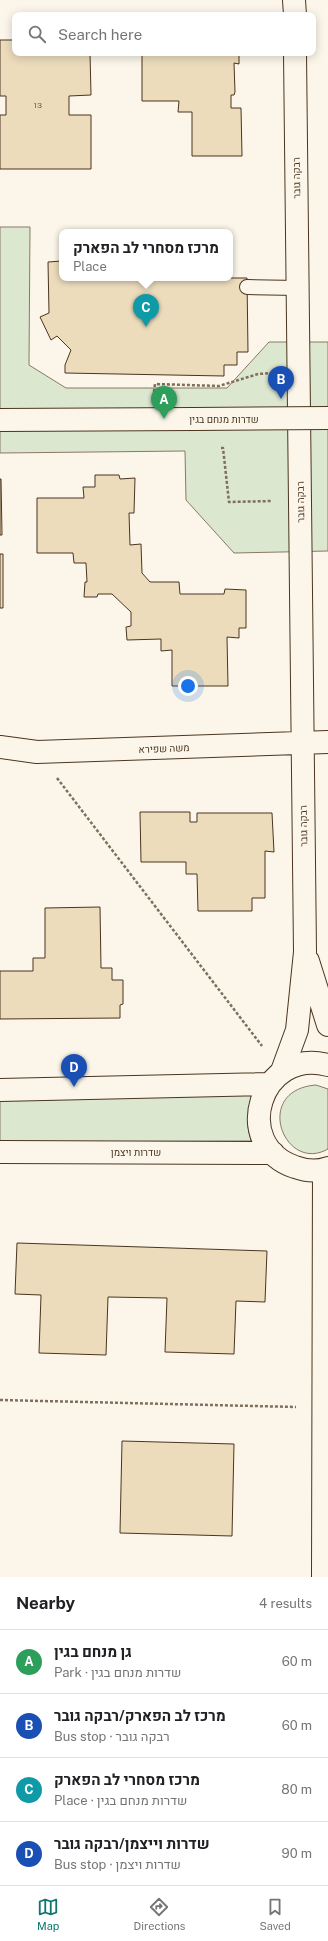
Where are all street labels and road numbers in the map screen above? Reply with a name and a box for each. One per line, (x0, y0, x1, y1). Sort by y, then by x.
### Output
street label: רבקה גובר (290, 157, 302, 199)
street label: שדרות מנחם בגין (189, 413, 259, 425)
street label: רבקה גובר (294, 481, 306, 523)
street label: משה שפירא (138, 741, 190, 755)
street label: רבקה גובר (297, 805, 309, 847)
street label: שדרות ויצמן (111, 1146, 161, 1158)

